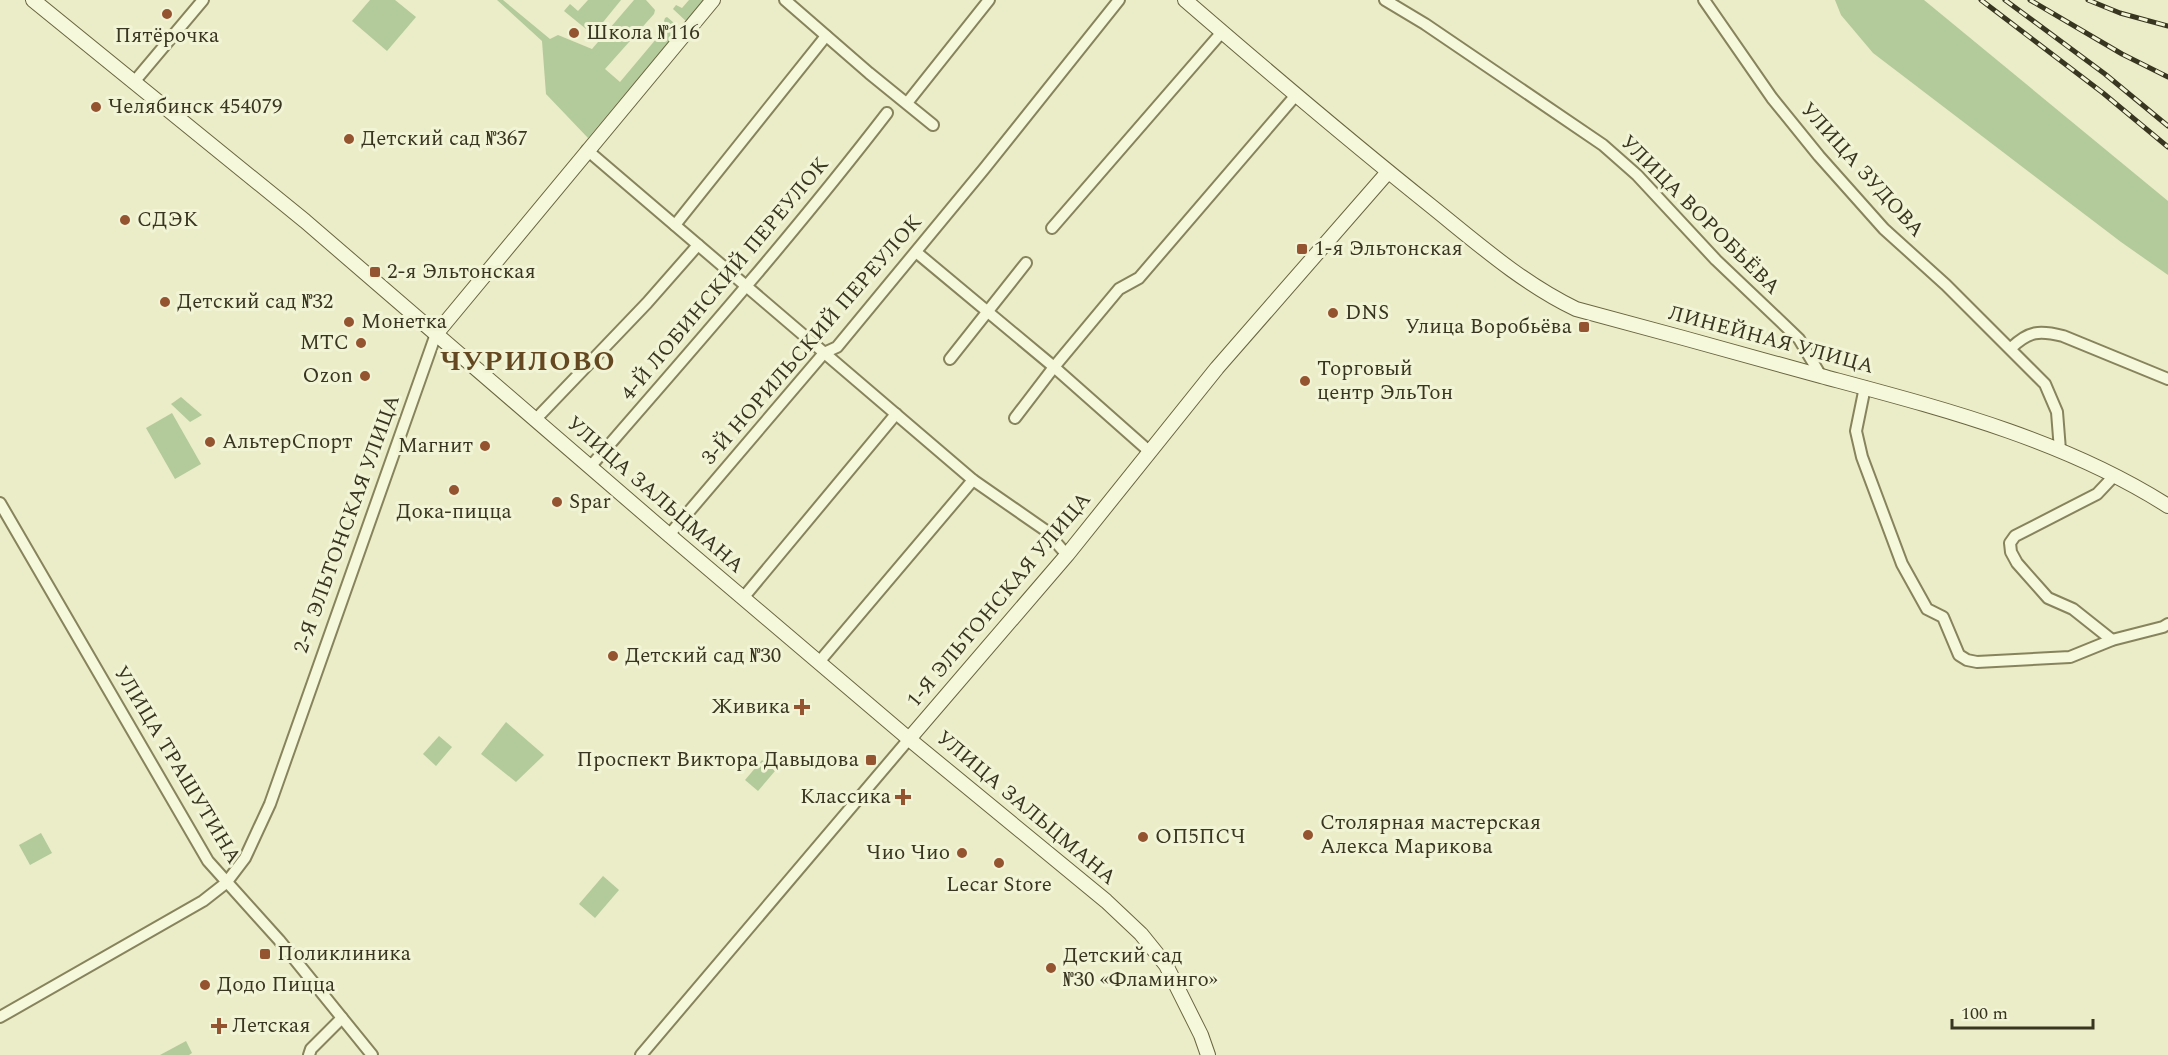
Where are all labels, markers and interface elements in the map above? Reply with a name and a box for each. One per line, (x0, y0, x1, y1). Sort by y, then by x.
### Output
marker: Пятёрочка (160, 7, 174, 21)
place label: Школа №116 (586, 17, 700, 49)
place label: Пятёрочка (115, 20, 220, 52)
marker: Школа №116 (567, 26, 581, 40)
place label: Челябинск 454079 (108, 91, 282, 123)
street label: УЛИЦА ЗУДОВА (1792, 95, 1932, 245)
marker: Челябинск 454079 (89, 100, 103, 114)
place label: Детский сад №367 (361, 123, 528, 155)
street label: УЛИЦА ВОРОБЬЁВА (1612, 127, 1788, 303)
marker: Детский сад №367 (342, 132, 356, 146)
street label: 4-Й ЛОБИНСКИЙ ПЕРЕУЛОК (613, 150, 837, 408)
place label: СДЭК (137, 204, 198, 236)
street label: 3-Й НОРИЛЬСКИЙ ПЕРЕУЛОК (694, 208, 930, 472)
marker: СДЭК (118, 213, 132, 227)
place label: 1-я Эльтонская (1314, 233, 1463, 265)
marker: 1-я Эльтонская (1295, 242, 1309, 256)
place label: 2-я Эльтонская (387, 256, 536, 288)
marker: 2-я Эльтонская (368, 265, 382, 279)
place label: Детский сад №32 (177, 286, 333, 318)
marker: Детский сад №32 (158, 295, 172, 309)
place label: DNS (1345, 297, 1389, 329)
street label: ЛИНЕЙНАЯ УЛИЦА (1665, 297, 1878, 383)
place label: Монетка (361, 306, 448, 338)
marker: DNS (1326, 306, 1340, 320)
place label: Улица Воробьёва (1405, 311, 1573, 343)
marker: Монетка (342, 315, 356, 329)
marker: Улица Воробьёва (1577, 320, 1591, 334)
place label: МТС (300, 327, 349, 359)
marker: МТС (354, 336, 368, 350)
district label: ЧУРИЛОВО (440, 341, 616, 383)
place label: Торговый центр ЭльТон (1317, 353, 1453, 409)
place label: Ozon (303, 360, 353, 392)
marker: Ozon (358, 369, 372, 383)
marker: Торговый центр ЭльТон (1298, 374, 1312, 388)
street label: 2-Я ЭЛЬТОНСКАЯ УЛИЦА (285, 390, 409, 658)
street label: УЛИЦА ЗАЛЬЦМАНА (559, 408, 751, 582)
place label: АльтерСпорт (222, 426, 353, 458)
place label: Магнит (398, 430, 473, 462)
marker: АльтерСпорт (203, 435, 217, 449)
marker: Магнит (478, 439, 492, 453)
marker: Дока-пицца (447, 483, 461, 497)
street label: 1-Я ЭЛЬТОНСКАЯ УЛИЦА (899, 485, 1099, 715)
place label: Spar (569, 486, 611, 518)
marker: Spar (550, 495, 564, 509)
place label: Дока-пицца (396, 496, 512, 528)
place label: Детский сад №30 (625, 640, 781, 672)
marker: Детский сад №30 (606, 649, 620, 663)
street label: УЛИЦА ТРАШУТИНА (105, 660, 249, 871)
place label: Живика (711, 691, 791, 723)
marker: Живика (795, 700, 809, 714)
street label: УЛИЦА ЗАЛЬЦМАНА (929, 723, 1123, 893)
place label: Проспект Виктора Давыдова (577, 744, 860, 776)
marker: Проспект Виктора Давыдова (864, 753, 878, 767)
place label: Классика (800, 781, 892, 813)
marker: Классика (896, 790, 910, 804)
place label: Столярная мастерская Алекса Марикова (1320, 807, 1541, 863)
place label: ОП5ПСЧ (1155, 821, 1246, 853)
marker: Столярная мастерская Алекса Марикова (1301, 828, 1315, 842)
marker: ОП5ПСЧ (1136, 830, 1150, 844)
place label: Чио Чио (866, 837, 950, 869)
marker: Чио Чио (955, 846, 969, 860)
marker: Lecar Store (992, 856, 1006, 870)
place label: Lecar Store (946, 869, 1052, 901)
place label: Поликлиника (277, 938, 412, 970)
place label: Детский сад №30 «Фламинго» (1063, 940, 1218, 996)
marker: Поликлиника (258, 947, 272, 961)
marker: Детский сад №30 «Фламинго» (1044, 961, 1058, 975)
place label: Додо Пицца (217, 969, 336, 1001)
marker: Додо Пицца (198, 978, 212, 992)
scale bar (1952, 992, 2093, 1030)
text: 100 m (1961, 1000, 2008, 1027)
place label: Летская (232, 1010, 311, 1042)
marker: Летская (210, 1017, 228, 1035)

